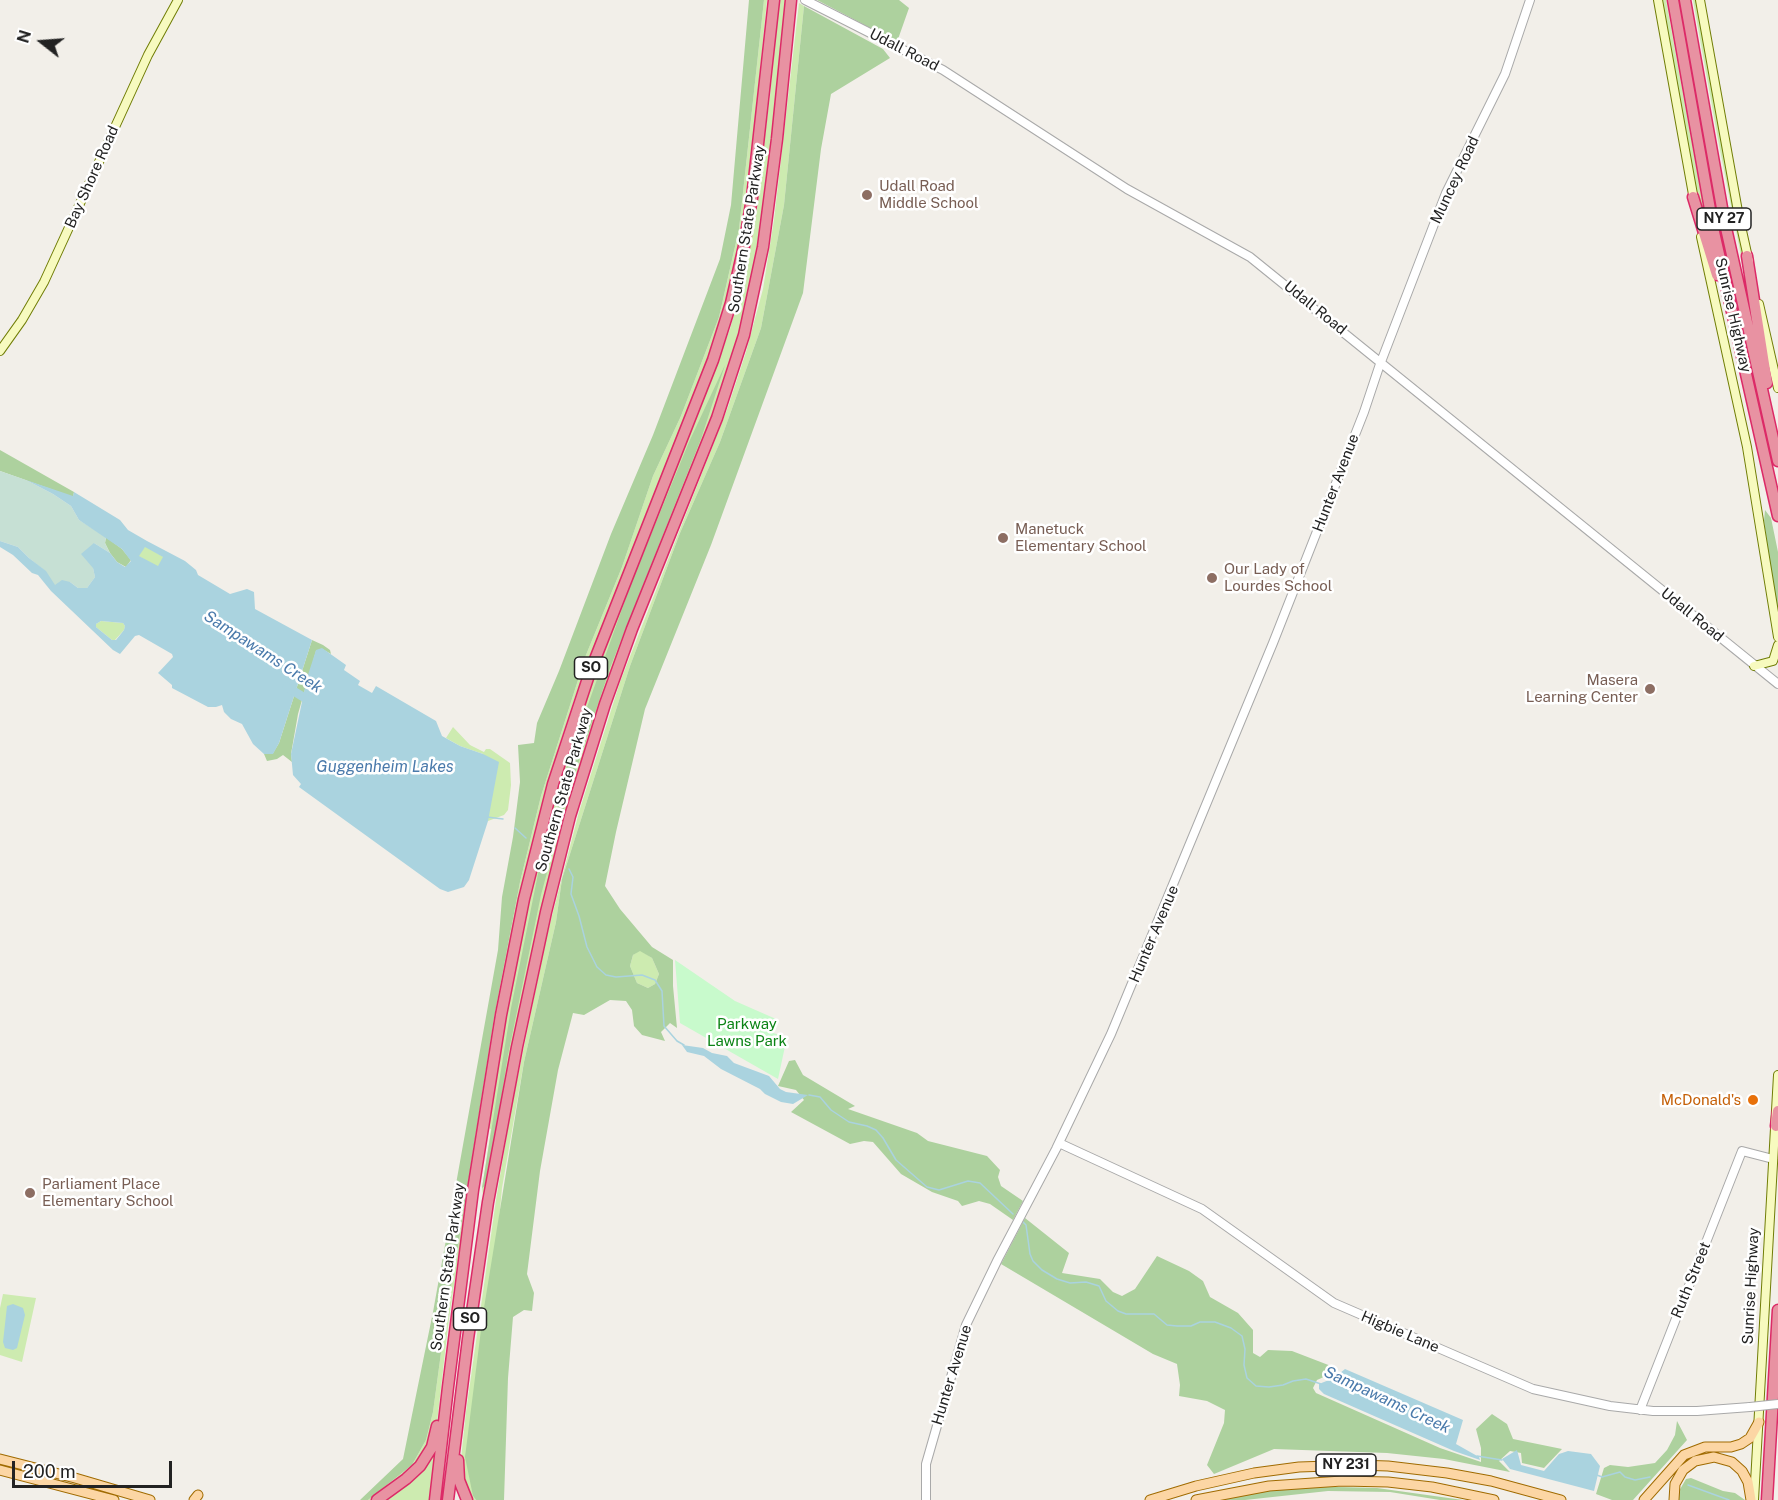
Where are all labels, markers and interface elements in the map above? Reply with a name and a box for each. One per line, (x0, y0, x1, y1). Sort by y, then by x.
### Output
north arrow (12, 12, 72, 72)
street label: Udall Road (866, 25, 942, 75)
text: N (13, 28, 35, 45)
street label: Bay Shore Road (61, 123, 123, 231)
street label: Muncey Road (1427, 133, 1483, 227)
street label: Southern State Parkway (725, 144, 769, 314)
place label: Udall Road Middle School (879, 177, 979, 212)
marker: Udall Road Middle School (860, 188, 874, 202)
road number: NY 27 (1697, 208, 1751, 230)
street label: Sunrise Highway (1711, 256, 1755, 374)
street label: Udall Road (1280, 277, 1350, 339)
street label: Hunter Avenue (1309, 431, 1363, 535)
place label: Manetuck Elementary School (1015, 520, 1147, 555)
marker: Manetuck Elementary School (996, 531, 1010, 545)
place label: Our Lady of Lourdes School (1224, 560, 1332, 595)
marker: Our Lady of Lourdes School (1205, 571, 1219, 585)
street label: Udall Road (1657, 584, 1727, 646)
water label: Sampawams Creek (200, 607, 326, 697)
road number: SO (574, 657, 608, 679)
place label: Masera Learning Center (1526, 671, 1638, 706)
marker: Masera Learning Center (1643, 682, 1657, 696)
street label: Southern State Parkway (532, 706, 596, 874)
water label: Guggenheim Lakes (316, 757, 454, 777)
street label: Hunter Avenue (1125, 883, 1183, 985)
park label: Parkway Lawns Park (707, 1015, 787, 1050)
place label: McDonald's (1661, 1091, 1741, 1109)
marker: McDonald's (1746, 1093, 1760, 1107)
place label: Parliament Place Elementary School (42, 1175, 174, 1210)
street label: Southern State Parkway (427, 1182, 469, 1352)
marker: Parliament Place Elementary School (23, 1186, 37, 1200)
street label: Sunrise Highway (1739, 1227, 1763, 1345)
street label: Ruth Street (1668, 1239, 1714, 1321)
street label: Higbie Lane (1358, 1307, 1442, 1357)
road number: SO (454, 1308, 486, 1330)
street label: Hunter Avenue (928, 1323, 976, 1427)
water label: Sampawams Creek (1321, 1362, 1453, 1438)
scale bar (15, 1449, 176, 1487)
road number: NY 231 (1316, 1454, 1376, 1476)
text: 200 m (23, 1461, 76, 1482)

